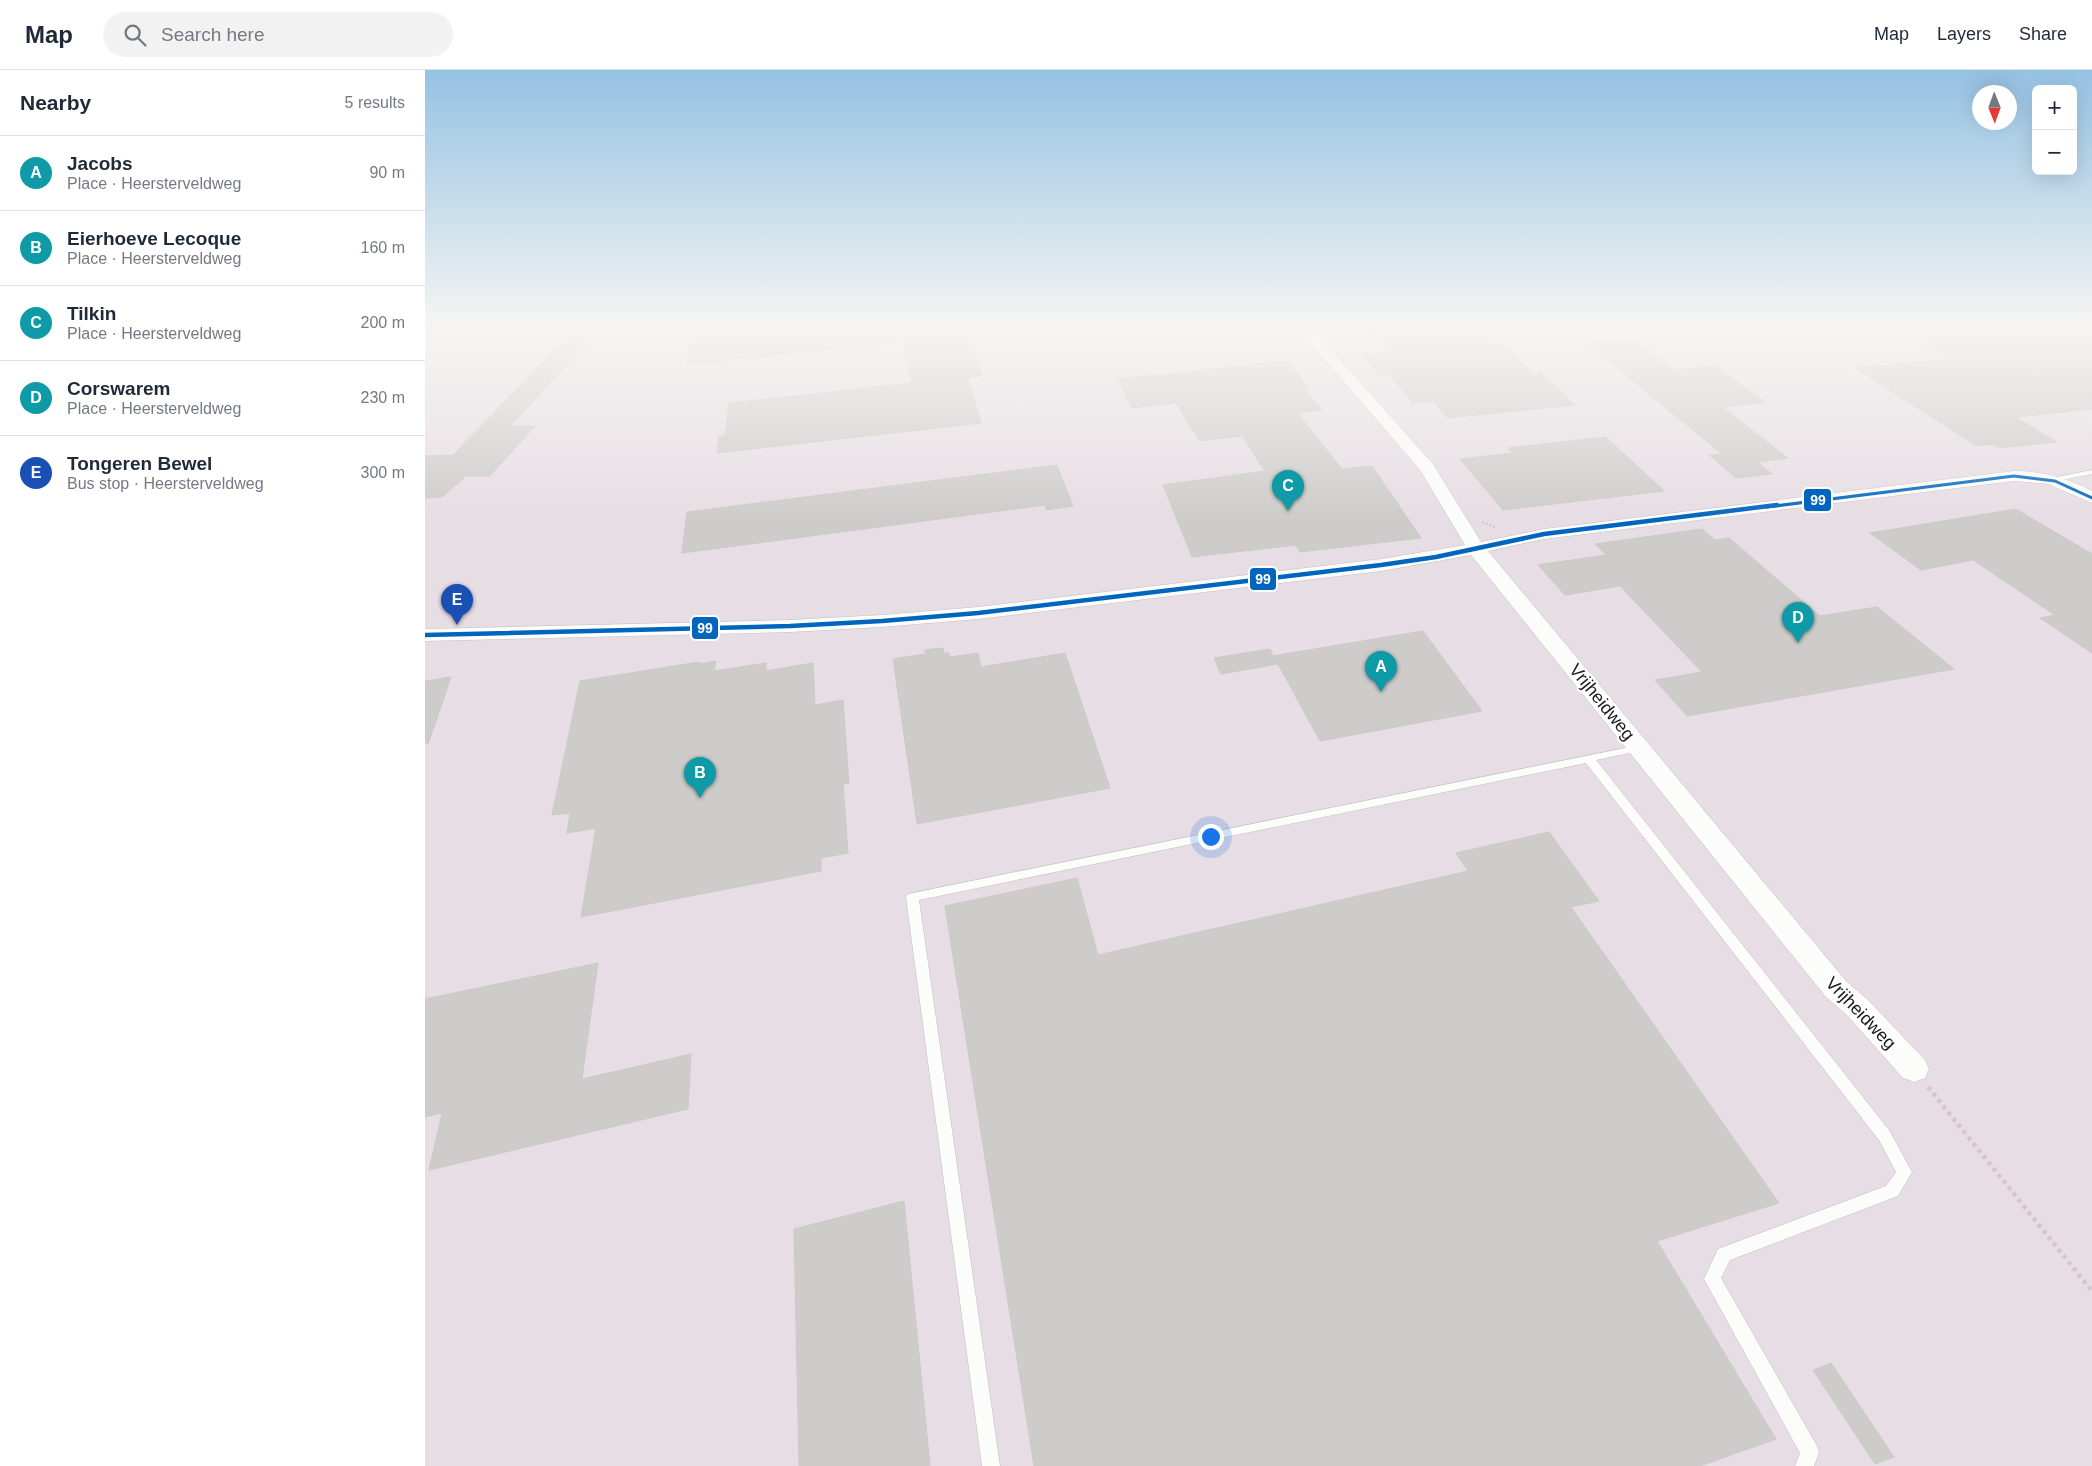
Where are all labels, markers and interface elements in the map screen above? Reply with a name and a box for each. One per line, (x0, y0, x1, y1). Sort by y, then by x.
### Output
search box (103, 12, 453, 57)
text: Map (25, 21, 73, 48)
icon: search (121, 21, 149, 49)
text: Search here (161, 24, 265, 45)
text: Map (1874, 24, 1909, 44)
text: Layers (1937, 24, 1991, 44)
text: Share (2019, 24, 2067, 44)
north arrow (1972, 85, 2017, 130)
map controls (2032, 85, 2077, 175)
button: + (2032, 85, 2077, 130)
text: Nearby (20, 91, 91, 114)
text: 5 results (345, 94, 405, 111)
button: − (2032, 130, 2077, 175)
text: Jacobs (67, 153, 132, 174)
text: A (30, 164, 42, 181)
text: 90 m (369, 164, 405, 181)
text: Place · Heersterveldweg (67, 175, 241, 192)
text: Eierhoeve Lecoque (67, 228, 241, 249)
text: B (30, 239, 42, 256)
text: 160 m (361, 239, 405, 256)
text: Place · Heersterveldweg (67, 250, 241, 267)
text: Tilkin (67, 303, 116, 324)
text: C (30, 314, 42, 331)
text: 200 m (361, 314, 405, 331)
text: Place · Heersterveldweg (67, 325, 241, 342)
text: Corswarem (67, 378, 171, 399)
text: D (30, 389, 42, 406)
text: 230 m (361, 389, 405, 406)
text: Place · Heersterveldweg (67, 400, 241, 417)
text: Tongeren Bewel (67, 453, 212, 474)
text: E (31, 464, 41, 481)
text: 300 m (361, 464, 405, 481)
pin: C (1272, 470, 1304, 511)
text: Bus stop · Heersterveldweg (67, 475, 264, 492)
line badge: 99 (1803, 488, 1832, 512)
text: 99 (1810, 492, 1826, 508)
line badge: 99 (1249, 567, 1277, 591)
text: 99 (1255, 571, 1271, 587)
pin: E (441, 584, 473, 625)
pin: D (1782, 602, 1814, 643)
line badge: 99 (691, 616, 719, 640)
text: 99 (697, 620, 713, 636)
pin: A (1365, 651, 1397, 692)
street label: Vrijheidweg (1565, 660, 1639, 744)
pin: B (684, 757, 716, 798)
your location (1198, 824, 1224, 850)
street label: Vrijheidweg (1822, 973, 1900, 1053)

